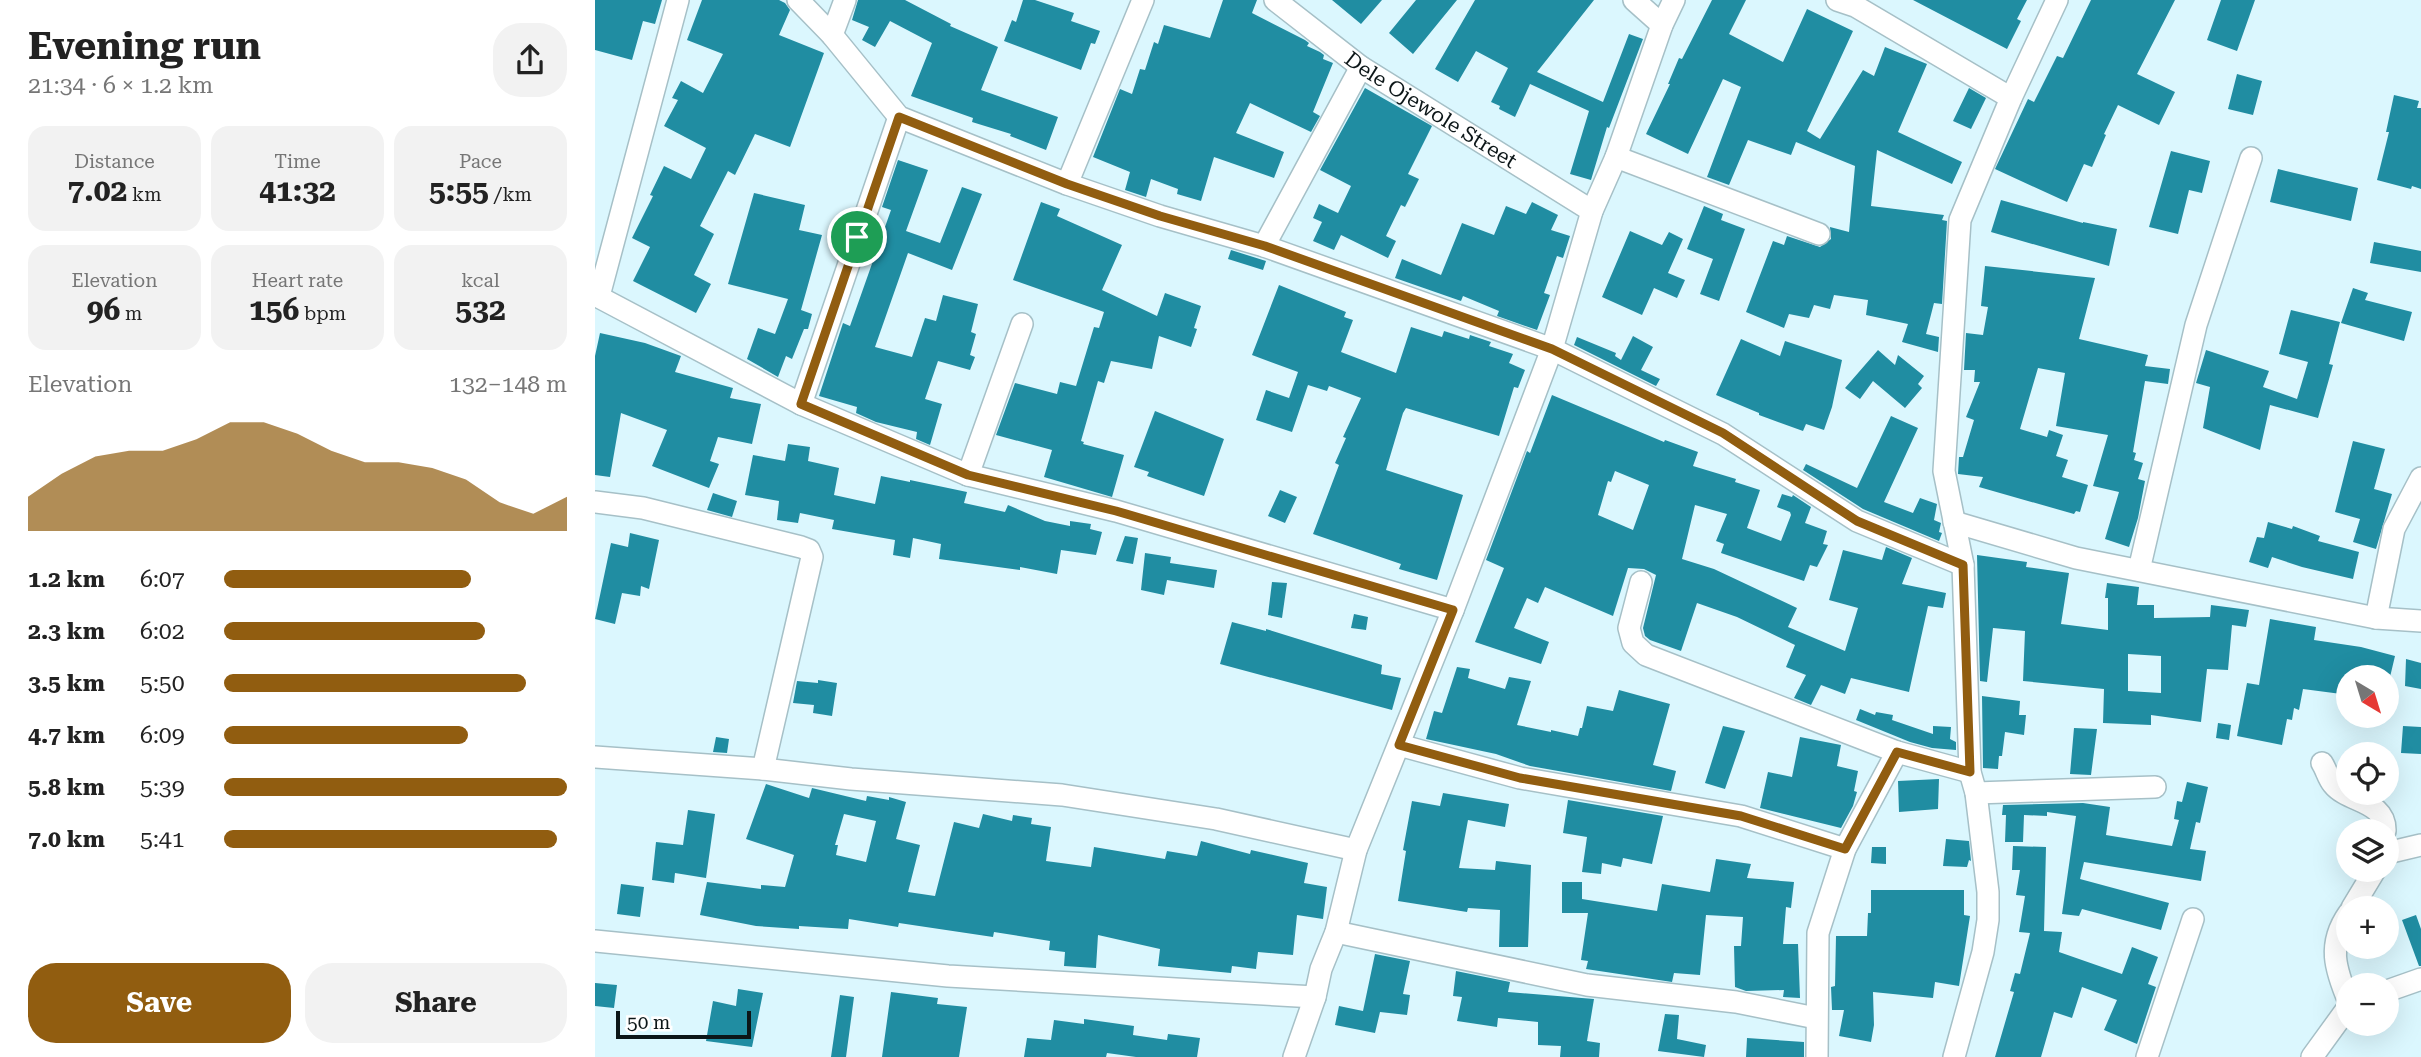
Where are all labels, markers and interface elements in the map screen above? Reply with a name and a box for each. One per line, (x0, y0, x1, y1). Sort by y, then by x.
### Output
button: share (493, 23, 567, 97)
text: Evening run (28, 24, 261, 68)
street label: Dele Ojewole Street (1340, 47, 1521, 173)
text: 21:34 · 6 × 1.2 km (28, 72, 213, 99)
text: Distance (74, 150, 155, 173)
text: Time (274, 150, 321, 173)
text: Pace (459, 150, 502, 173)
text: 7.02 (67, 173, 127, 208)
text: 41:32 (259, 173, 336, 208)
text: 5:55 (429, 173, 489, 208)
text: km (127, 183, 162, 206)
text: /km (489, 183, 532, 206)
pin (827, 207, 887, 267)
icon: arrive (838, 218, 876, 256)
text: Elevation (71, 269, 158, 292)
text: Heart rate (252, 269, 343, 292)
text: kcal (461, 269, 500, 292)
text: 96 (87, 292, 120, 327)
text: 156 (249, 292, 299, 327)
text: 532 (455, 292, 506, 327)
text: m (120, 302, 142, 325)
text: bpm (299, 302, 346, 325)
text: Elevation (28, 371, 132, 398)
text: 132–148 m (449, 371, 567, 398)
text: 1.2 km (28, 566, 105, 593)
text: 6:07 (140, 566, 185, 593)
text: 2.3 km (28, 618, 105, 645)
text: 6:02 (140, 618, 185, 645)
north arrow (2336, 665, 2399, 728)
map controls (2336, 665, 2399, 1036)
text: 3.5 km (28, 670, 105, 697)
text: 5:50 (140, 670, 185, 697)
text: 4.7 km (28, 722, 105, 749)
text: 6:09 (140, 722, 185, 749)
button: locate (2336, 742, 2399, 805)
text: 5.8 km (28, 774, 105, 801)
text: 5:39 (140, 774, 185, 801)
button: layers (2336, 819, 2399, 882)
text: 7.0 km (28, 826, 105, 853)
text: 5:41 (140, 826, 185, 853)
button: + (2336, 896, 2399, 959)
button: Save (28, 963, 291, 1043)
button: Share (305, 963, 567, 1043)
button: − (2336, 973, 2399, 1036)
scale bar (616, 1008, 751, 1040)
text: 50 m (627, 1011, 670, 1034)

